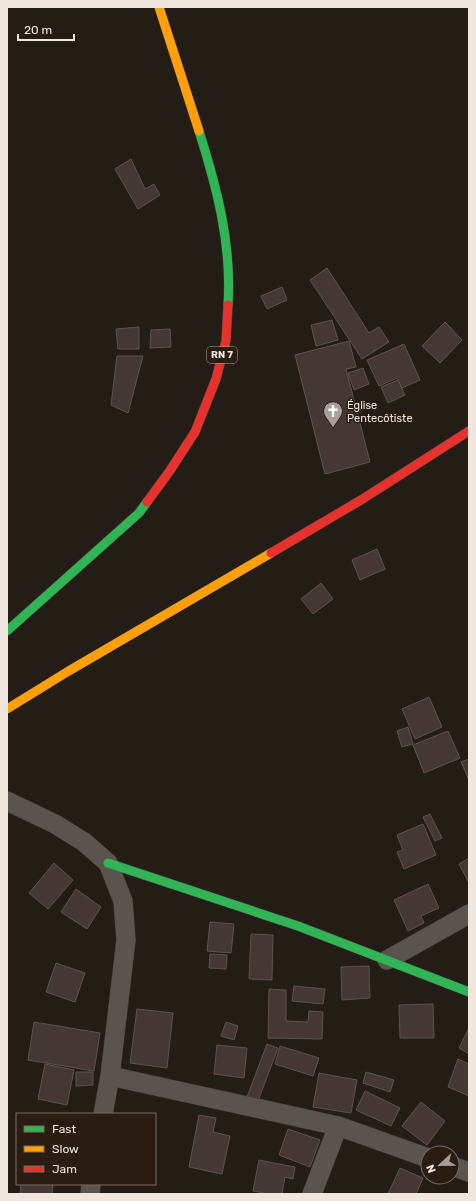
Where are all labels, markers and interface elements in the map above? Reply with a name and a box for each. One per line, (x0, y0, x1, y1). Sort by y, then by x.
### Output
scale bar (18, 16, 74, 42)
text: 20 m (24, 23, 52, 37)
road number: RN 7 (207, 347, 237, 363)
place label: Église Pentecôtiste (347, 399, 413, 425)
church icon: Église Pentecôtiste (322, 400, 344, 428)
legend (16, 1113, 156, 1185)
text: Fast (52, 1122, 76, 1136)
text: Slow (52, 1142, 79, 1156)
north arrow (420, 1145, 460, 1185)
text: Jam (52, 1162, 77, 1176)
text: N (424, 1162, 439, 1175)

